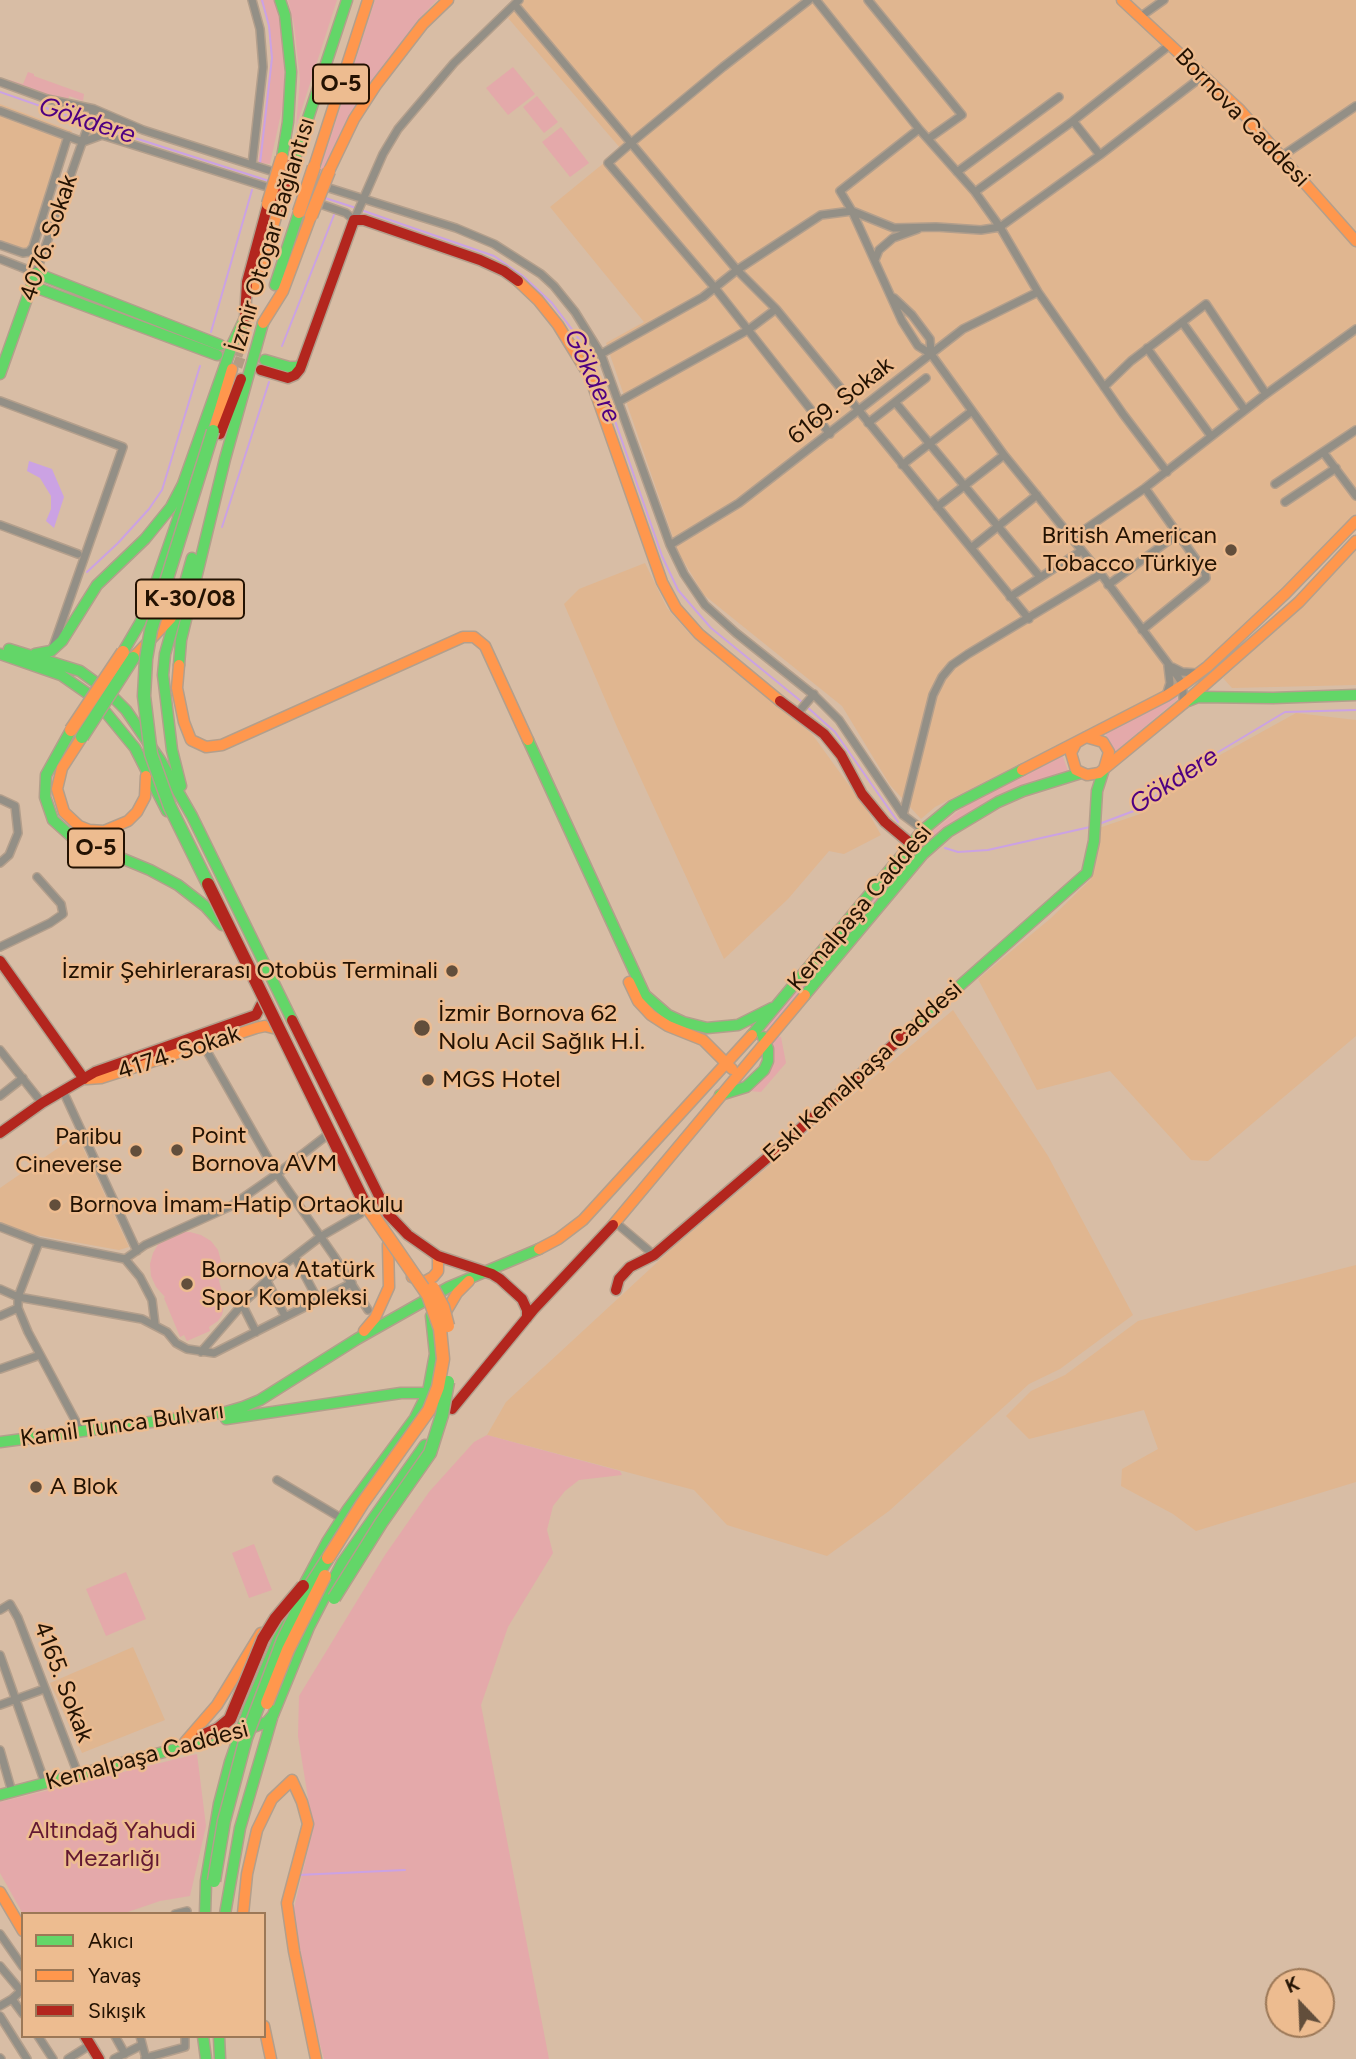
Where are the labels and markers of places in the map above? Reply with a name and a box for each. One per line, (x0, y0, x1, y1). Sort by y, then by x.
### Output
place label: British American Tobacco Türkiye (1041, 522, 1217, 578)
marker: British American Tobacco Türkiye (1223, 542, 1239, 558)
place label: İzmir Şehirlerarası Otobüs Terminali (61, 957, 438, 985)
marker: İzmir Şehirlerarası Otobüs Terminali (444, 963, 460, 979)
place label: İzmir Bornova 62 Nolu Acil Sağlık H.İ. (438, 1000, 645, 1056)
marker: İzmir Bornova 62 Nolu Acil Sağlık H.İ. (412, 1018, 432, 1038)
place label: MGS Hotel (442, 1066, 561, 1094)
marker: MGS Hotel (420, 1072, 436, 1088)
place label: Point Bornova AVM (191, 1122, 337, 1178)
place label: Paribu Cineverse (15, 1123, 122, 1179)
marker: Point Bornova AVM (169, 1142, 185, 1158)
marker: Paribu Cineverse (128, 1143, 144, 1159)
place label: Bornova İmam-Hatip Ortaokulu (69, 1191, 403, 1219)
marker: Bornova İmam-Hatip Ortaokulu (47, 1197, 63, 1213)
place label: Bornova Atatürk Spor Kompleksi (201, 1256, 375, 1312)
marker: Bornova Atatürk Spor Kompleksi (179, 1276, 195, 1292)
place label: A Blok (50, 1473, 118, 1501)
marker: A Blok (28, 1479, 44, 1495)

